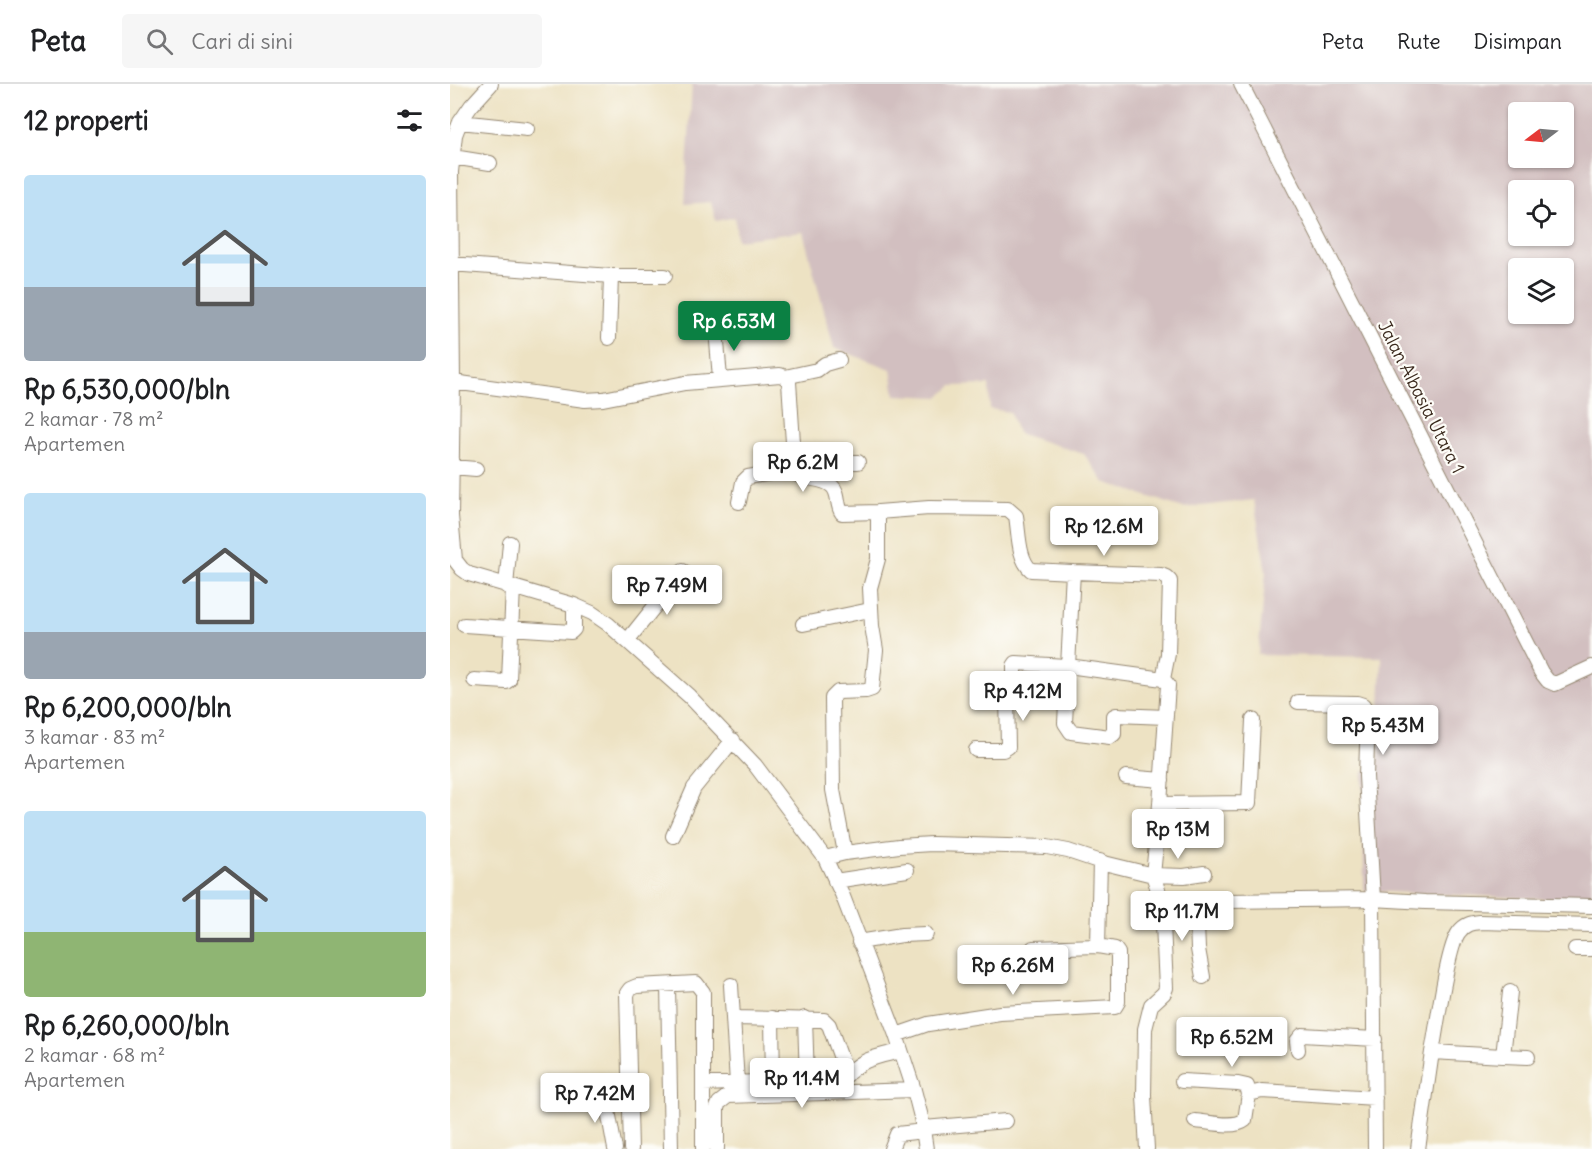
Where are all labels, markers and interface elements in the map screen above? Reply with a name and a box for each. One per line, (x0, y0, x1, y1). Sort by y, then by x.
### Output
search box (122, 14, 542, 68)
text: Peta (30, 23, 86, 59)
icon: search (143, 25, 176, 58)
text: Cari di sini (191, 27, 293, 55)
text: Peta (1322, 28, 1364, 55)
text: Rute (1397, 28, 1441, 55)
text: Disimpan (1474, 28, 1562, 55)
north arrow (1508, 102, 1574, 168)
map controls (1508, 102, 1574, 324)
text: 12 properti (24, 104, 149, 137)
icon: filters (393, 104, 426, 137)
button: locate (1508, 180, 1574, 246)
icon: home (171, 214, 279, 322)
button: layers (1508, 258, 1574, 324)
pin: Rp 6.53M (672, 301, 796, 352)
text: Rp 6.53M (692, 308, 776, 333)
street label: Jalan Albasia Utara 1 (1373, 316, 1470, 477)
text: Rp 6,530,000/bln (24, 373, 230, 406)
text: 2 kamar · 78 m² (24, 406, 163, 431)
text: Apartemen (24, 431, 125, 456)
pin: Rp 6.2M (748, 442, 858, 493)
text: Rp 6.2M (767, 449, 839, 474)
pin: Rp 12.6M (1042, 506, 1166, 557)
text: Rp 12.6M (1064, 513, 1144, 538)
icon: home (171, 532, 279, 640)
pin: Rp 7.49M (605, 565, 729, 616)
text: Rp 7.49M (626, 572, 708, 597)
pin: Rp 4.12M (961, 671, 1085, 722)
text: Rp 4.12M (984, 678, 1062, 703)
text: Rp 6,200,000/bln (24, 691, 232, 724)
pin: Rp 5.43M (1321, 705, 1445, 756)
text: Rp 5.43M (1341, 712, 1425, 737)
text: 3 kamar · 83 m² (24, 724, 165, 749)
text: Apartemen (24, 749, 125, 774)
pin: Rp 13M (1129, 809, 1227, 860)
text: Rp 13M (1146, 816, 1210, 841)
icon: home (171, 850, 279, 958)
pin: Rp 11.7M (1120, 891, 1244, 942)
text: Rp 11.7M (1145, 898, 1219, 923)
pin: Rp 6.26M (951, 945, 1075, 996)
text: Rp 6.26M (971, 952, 1055, 977)
text: Rp 6,260,000/bln (24, 1009, 230, 1042)
pin: Rp 6.52M (1170, 1017, 1294, 1068)
text: Rp 6.52M (1190, 1024, 1274, 1049)
text: 2 kamar · 68 m² (24, 1042, 165, 1067)
pin: Rp 11.4M (740, 1058, 864, 1109)
text: Rp 11.4M (764, 1065, 840, 1090)
text: Apartemen (24, 1067, 125, 1092)
pin: Rp 7.42M (533, 1073, 657, 1124)
text: Rp 7.42M (554, 1080, 636, 1105)

